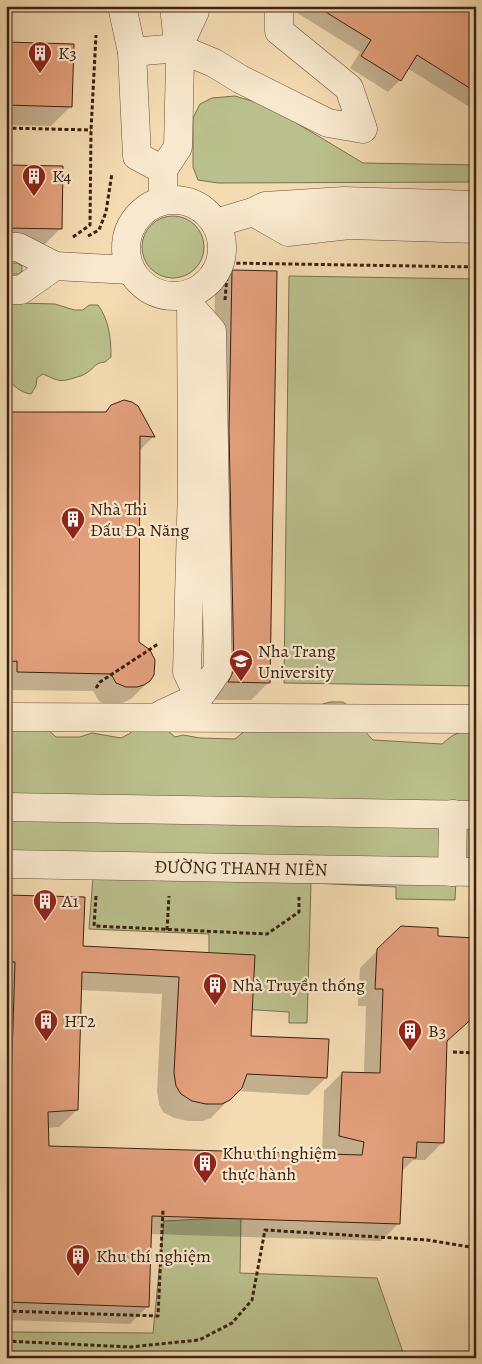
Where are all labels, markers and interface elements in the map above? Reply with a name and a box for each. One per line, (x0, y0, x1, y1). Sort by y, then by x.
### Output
building icon: K3 (27, 40, 53, 74)
place label: K3 (58, 41, 77, 65)
building icon: K4 (21, 163, 47, 197)
place label: K4 (52, 164, 71, 188)
place label: Nhà Thi Đấu Đa Năng (90, 497, 189, 542)
building icon: Nhà Thi Đấu Đa Năng (60, 506, 86, 540)
place label: Nha Trang University (258, 639, 336, 684)
school or university icon: Nha Trang University (228, 648, 254, 682)
street label: ĐƯỜNG THANH NIÊN (154, 854, 328, 882)
building icon: A1 (32, 888, 58, 922)
place label: A1 (61, 889, 79, 913)
building icon: Nhà Truyền thống (202, 972, 228, 1006)
place label: Nhà Truyền thống (232, 973, 365, 997)
building icon: HT2 (33, 1008, 59, 1042)
place label: HT2 (64, 1009, 96, 1033)
building icon: B3 (397, 1018, 423, 1052)
place label: B3 (428, 1019, 446, 1043)
place label: Khu thí nghiệm thực hành (222, 1141, 337, 1186)
building icon: Khu thí nghiệm thực hành (192, 1150, 218, 1184)
building icon: Khu thí nghiệm (65, 1243, 91, 1277)
place label: Khu thí nghiệm (96, 1244, 211, 1268)

